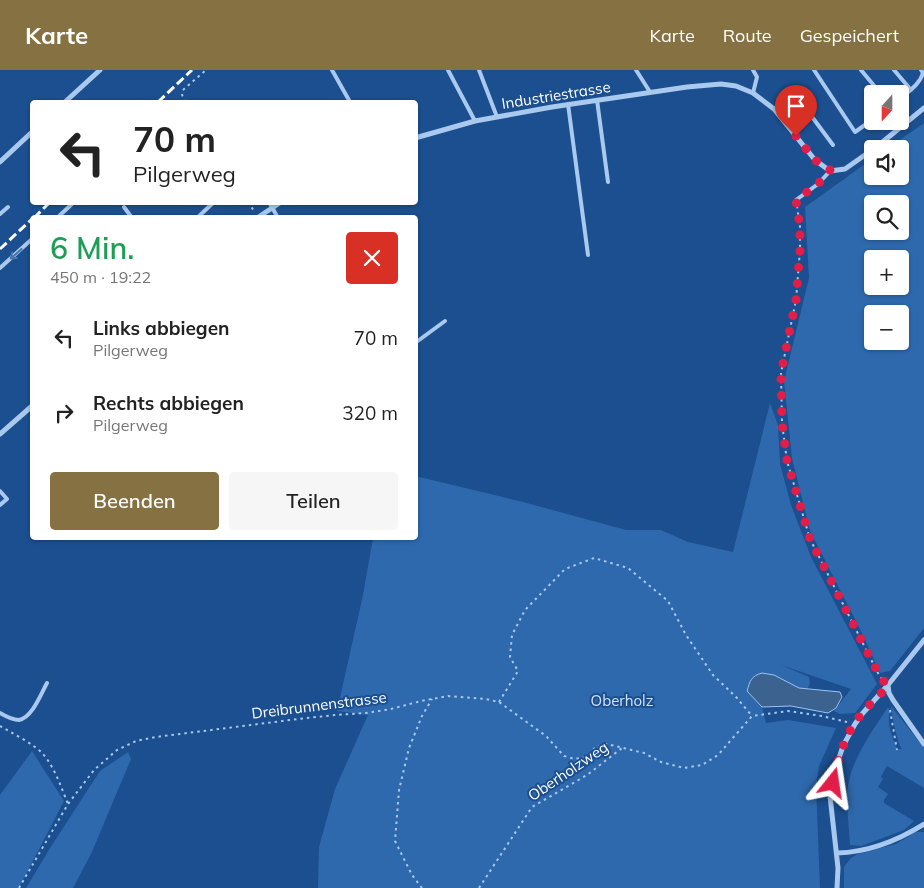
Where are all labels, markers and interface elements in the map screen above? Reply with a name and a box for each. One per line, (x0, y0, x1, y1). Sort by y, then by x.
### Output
text: Karte (25, 20, 88, 50)
text: Karte (650, 24, 695, 47)
text: Route (723, 24, 772, 47)
text: Gespeichert (800, 24, 899, 47)
street label: Industriestrasse (500, 77, 612, 113)
pin (775, 85, 817, 136)
north arrow (864, 85, 909, 130)
map controls (864, 85, 909, 350)
icon: arrive (782, 92, 810, 120)
text: 70 m (133, 117, 216, 161)
icon: left (50, 120, 115, 185)
button: sound (864, 140, 909, 185)
text: Pilgerweg (133, 160, 236, 188)
button: search (864, 195, 909, 240)
text: 6 Min. (50, 229, 134, 267)
button: close (346, 232, 398, 284)
one-way arrow (10, 248, 23, 260)
button: + (864, 250, 909, 295)
text: 450 m · 19:22 (50, 267, 151, 287)
button: − (864, 305, 909, 350)
text: Links abbiegen (93, 316, 230, 340)
icon: left (50, 324, 78, 352)
text: 70 m (354, 326, 398, 350)
text: Pilgerweg (93, 340, 168, 360)
text: Rechts abbiegen (93, 391, 244, 415)
icon: right (50, 399, 78, 427)
text: 320 m (342, 401, 398, 425)
text: Pilgerweg (93, 415, 168, 435)
button: Beenden (50, 472, 219, 530)
button: Teilen (229, 472, 398, 530)
street label: Dreibrunnenstrasse (250, 687, 388, 723)
park label: Oberholz (591, 691, 654, 710)
street label: Oberholzweg (524, 737, 612, 805)
position arrow (806, 756, 858, 808)

